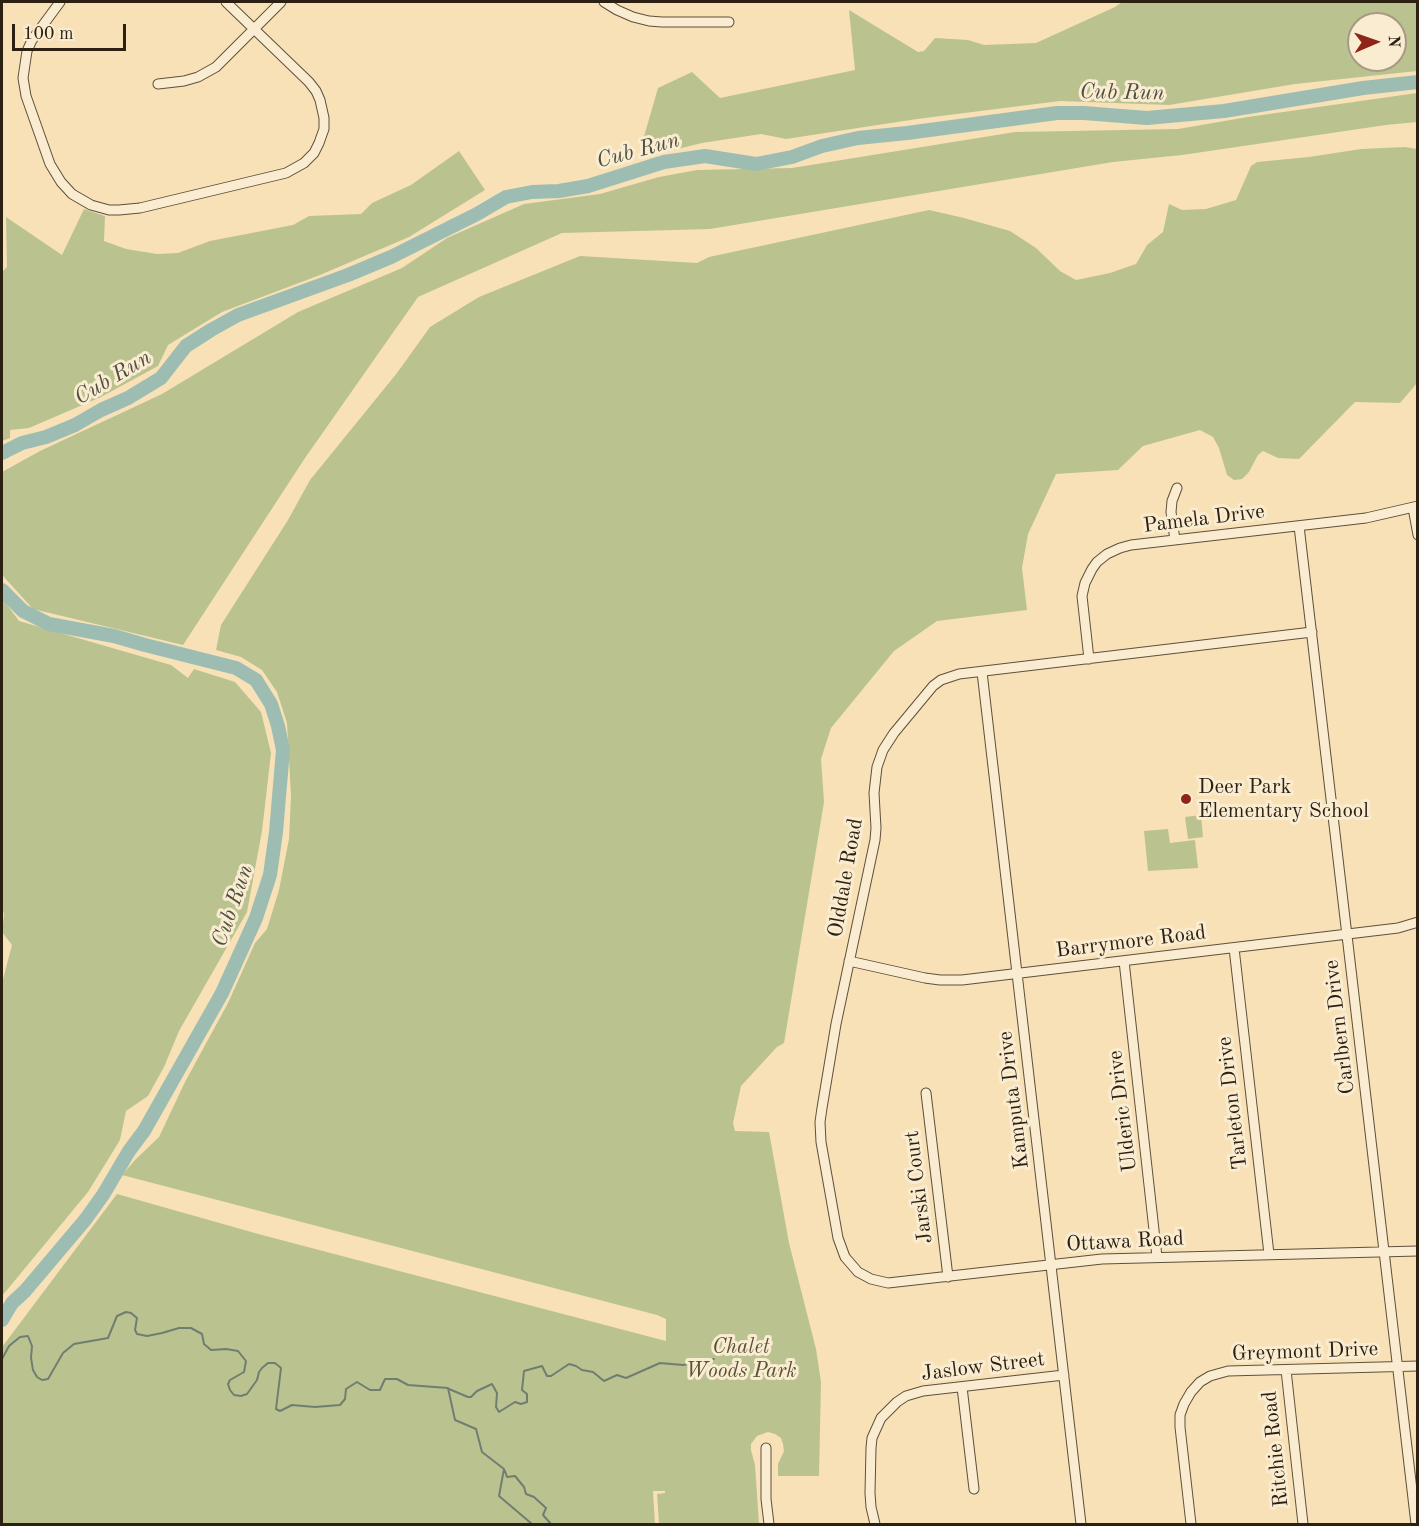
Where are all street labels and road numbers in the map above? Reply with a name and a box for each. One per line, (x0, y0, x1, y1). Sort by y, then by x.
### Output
street label: Pamela Drive (1142, 499, 1266, 539)
street label: Olddale Road (823, 816, 869, 940)
street label: Barrymore Road (1054, 920, 1208, 964)
street label: Carlbern Drive (1319, 958, 1361, 1096)
street label: Kamputa Drive (993, 1029, 1035, 1171)
street label: Tarleton Drive (1212, 1035, 1254, 1171)
street label: Ulderic Drive (1103, 1049, 1143, 1173)
street label: Jarski Court (900, 1129, 938, 1245)
street label: Ottawa Road (1065, 1226, 1185, 1258)
street label: Greymont Drive (1231, 1337, 1379, 1367)
street label: Jaslow Street (920, 1347, 1046, 1387)
street label: Ritchie Road (1257, 1390, 1295, 1508)

